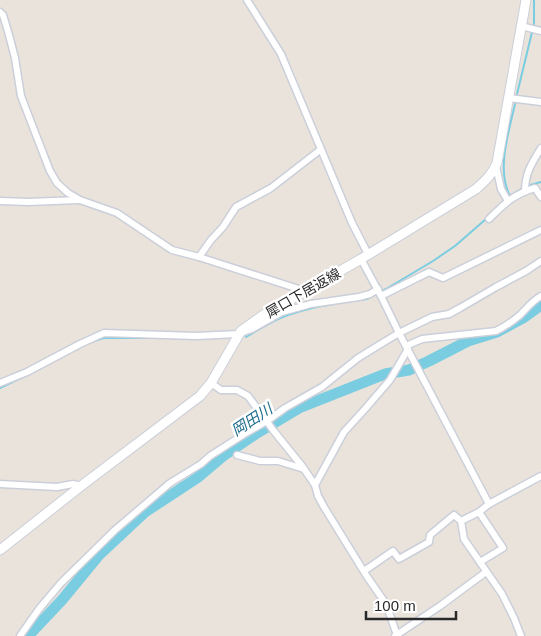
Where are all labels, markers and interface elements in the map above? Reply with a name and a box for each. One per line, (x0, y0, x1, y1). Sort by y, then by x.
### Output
street label: 犀口下居返線 (263, 265, 343, 321)
water label: 岡田川 (228, 399, 277, 439)
scale bar (366, 588, 456, 620)
text: 100 m (374, 597, 416, 614)

